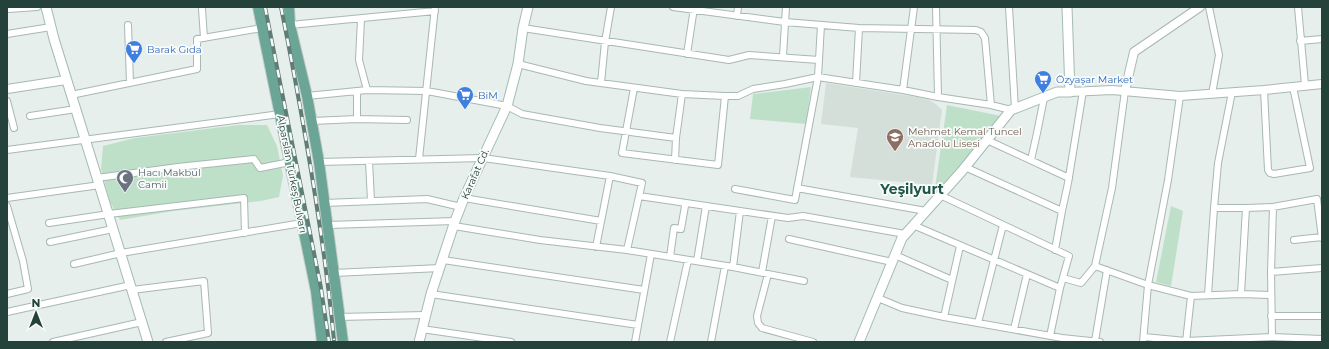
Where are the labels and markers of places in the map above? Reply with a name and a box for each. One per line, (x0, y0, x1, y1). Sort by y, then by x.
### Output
supermarket icon: Barak Gıda (124, 39, 144, 64)
place label: Barak Gıda (147, 43, 202, 56)
supermarket icon: Özyaşar Market (1033, 69, 1053, 94)
place label: Özyaşar Market (1056, 73, 1133, 86)
supermarket icon: BiM (455, 85, 475, 110)
place label: BiM (478, 89, 498, 102)
place label: Mehmet Kemal Tuncel Anadolu Lisesi (908, 125, 1022, 150)
school or university icon: Mehmet Kemal Tuncel Anadolu Lisesi (885, 127, 905, 152)
place label: Hacı Makbul Camii (138, 166, 201, 191)
mosque icon: Hacı Makbul Camii (115, 168, 135, 193)

